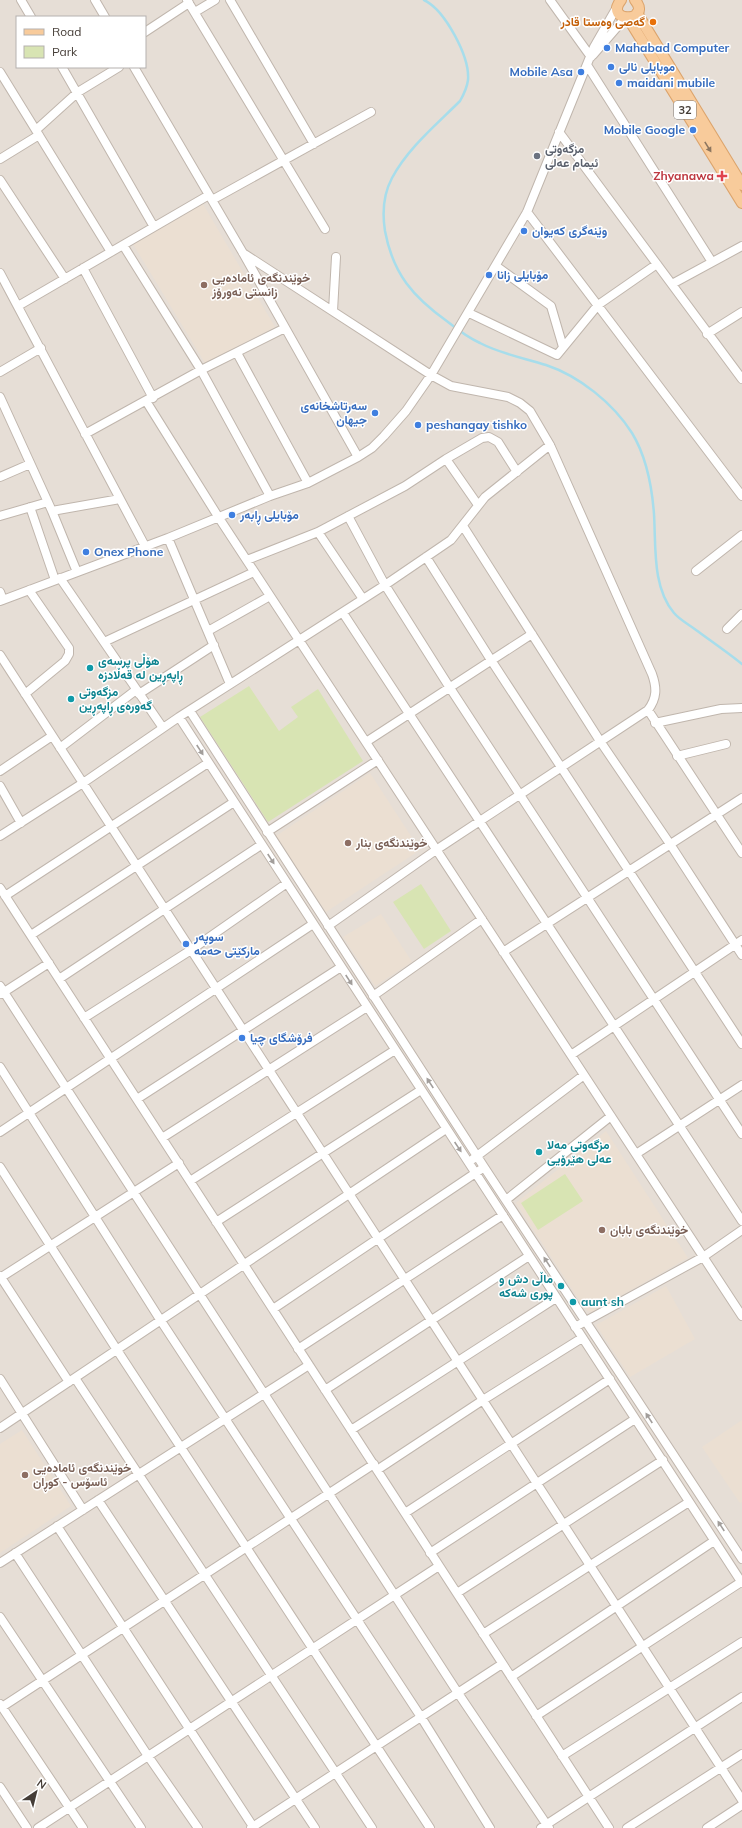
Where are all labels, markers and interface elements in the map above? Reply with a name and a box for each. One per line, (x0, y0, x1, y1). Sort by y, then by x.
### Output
place label: گەصی وەستا قادر (559, 14, 646, 30)
legend (16, 16, 146, 68)
marker: گەصی وەستا قادر (648, 17, 658, 27)
text: Road (52, 24, 81, 39)
place label: Mahabad Computer (615, 40, 730, 55)
marker: Mahabad Computer (602, 43, 612, 53)
text: Park (52, 44, 78, 59)
place label: موبايلى نالى (619, 59, 676, 75)
marker: موبايلى نالى (606, 62, 616, 72)
place label: Mobile Asa (510, 64, 573, 79)
marker: Mobile Asa (576, 67, 586, 77)
place label: maidani mubile (627, 75, 716, 90)
marker: maidani mubile (614, 78, 624, 88)
road number: 32 (674, 101, 696, 119)
place label: Mobile Google (604, 122, 685, 137)
marker: Mobile Google (688, 125, 698, 135)
place label: مزگەوتی ئیمام عەلی (545, 141, 598, 171)
one-way arrow (704, 141, 711, 153)
marker: مزگەوتی ئیمام عەلی (532, 151, 542, 161)
place label: Zhyanawa (653, 168, 714, 183)
marker: Zhyanawa (717, 171, 727, 181)
place label: وێنەگری کەیوان (532, 223, 608, 239)
marker: وێنەگری کەیوان (519, 226, 529, 236)
place label: مۆبایلی زانا (497, 267, 549, 283)
place label: خوێندنگەی ئامادەیی زانستی نەورۆز (211, 270, 310, 300)
marker: مۆبایلی زانا (484, 270, 494, 280)
marker: خوێندنگەی ئامادەیی زانستی نەورۆز (199, 280, 209, 290)
place label: سەرتاشخانەی جیهان (300, 398, 367, 428)
marker: سەرتاشخانەی جیهان (370, 408, 380, 418)
place label: peshangay tishko (426, 417, 527, 432)
marker: peshangay tishko (413, 420, 423, 430)
place label: مۆبایلی ڕابەر (239, 507, 299, 525)
marker: مۆبایلی ڕابەر (227, 510, 237, 520)
place label: Onex Phone (94, 544, 164, 559)
marker: Onex Phone (81, 547, 91, 557)
place label: هۆڵی پرسەی ڕاپەڕین لە قەڵادزە (98, 653, 183, 685)
marker: هۆڵی پرسەی ڕاپەڕین لە قەڵادزە (85, 663, 95, 673)
place label: مزگەوتی گەورەی ڕاپەڕین (79, 684, 152, 716)
marker: مزگەوتی گەورەی ڕاپەڕین (66, 694, 76, 704)
one-way arrow (196, 744, 203, 756)
place label: خوێندنگەی بنار (355, 835, 427, 851)
marker: خوێندنگەی بنار (343, 838, 353, 848)
one-way arrow (267, 854, 275, 864)
place label: سوپەر مارکێتی حەمە (193, 929, 260, 959)
marker: سوپەر مارکێتی حەمە (181, 939, 191, 949)
one-way arrow (345, 974, 353, 985)
place label: فرۆشگای چیا (250, 1030, 313, 1046)
marker: فرۆشگای چیا (237, 1033, 247, 1043)
one-way arrow (426, 1078, 434, 1088)
place label: مزگەوتی مەلا عەلی هێرۆیی (547, 1137, 612, 1167)
one-way arrow (455, 1141, 462, 1153)
marker: مزگەوتی مەلا عەلی هێرۆیی (534, 1147, 544, 1157)
place label: خوێندنگەی بابان (610, 1222, 688, 1238)
marker: خوێندنگەی بابان (597, 1225, 607, 1235)
one-way arrow (543, 1256, 550, 1268)
place label: ماڵی دش و پوری شەکە (499, 1271, 553, 1301)
marker: ماڵی دش و پوری شەکە (556, 1281, 566, 1291)
place label: aunt sh (581, 1294, 624, 1309)
marker: aunt sh (568, 1297, 578, 1307)
one-way arrow (645, 1413, 653, 1423)
place label: خوێندنگەی ئامادەیی ئاسۆس - کوڕان (33, 1460, 131, 1492)
marker: خوێندنگەی ئامادەیی ئاسۆس - کوڕان (20, 1470, 30, 1480)
one-way arrow (717, 1520, 724, 1532)
north arrow (16, 1772, 56, 1812)
text: N (34, 1776, 49, 1792)

